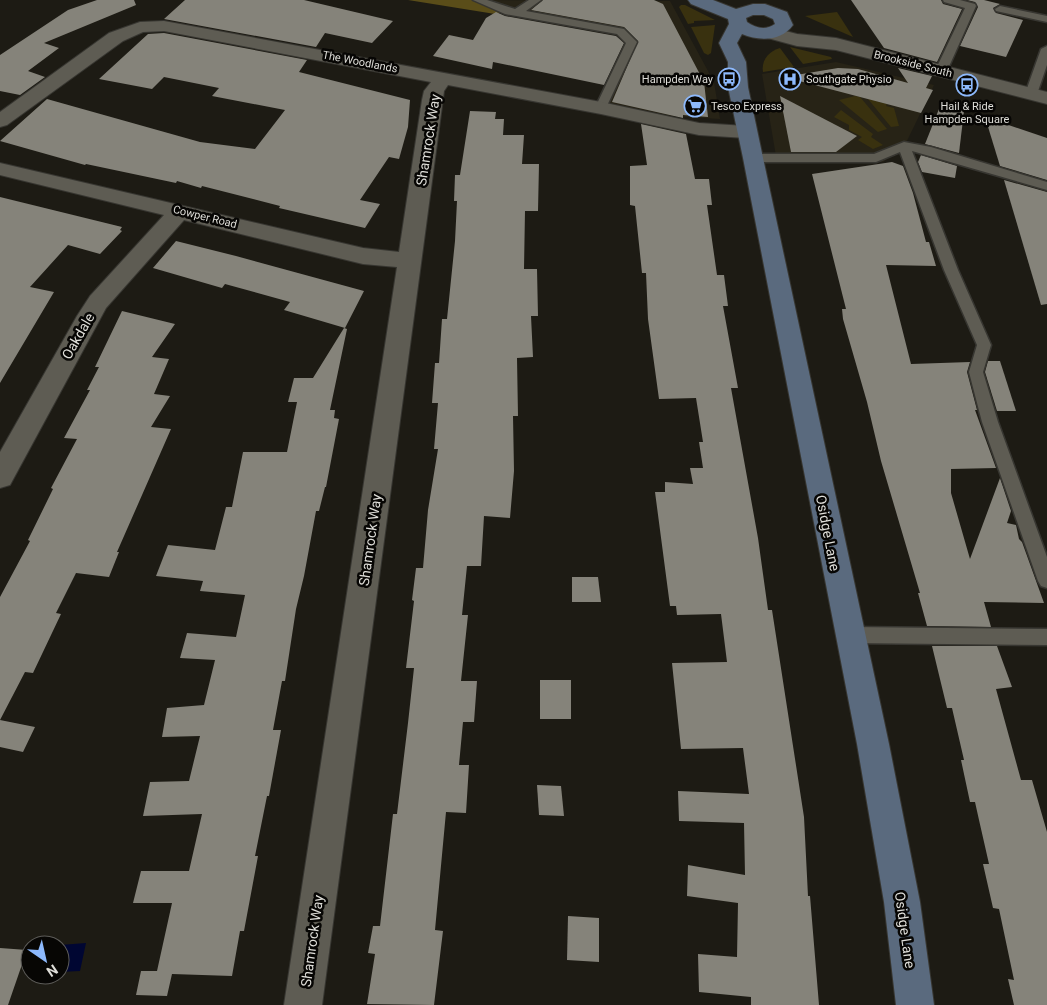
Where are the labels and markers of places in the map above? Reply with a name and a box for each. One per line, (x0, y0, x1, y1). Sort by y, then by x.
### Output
bus stop icon: Hampden Way (717, 67, 741, 91)
hospital icon: Southgate Physio (778, 67, 802, 91)
place label: Hampden Way (642, 73, 714, 86)
place label: Southgate Physio (806, 73, 892, 86)
bus stop icon: Hail & Ride Hampden Square (955, 73, 979, 97)
supermarket icon: Tesco Express (683, 94, 707, 118)
place label: Tesco Express (711, 100, 782, 113)
place label: Hail & Ride Hampden Square (925, 100, 1010, 126)

